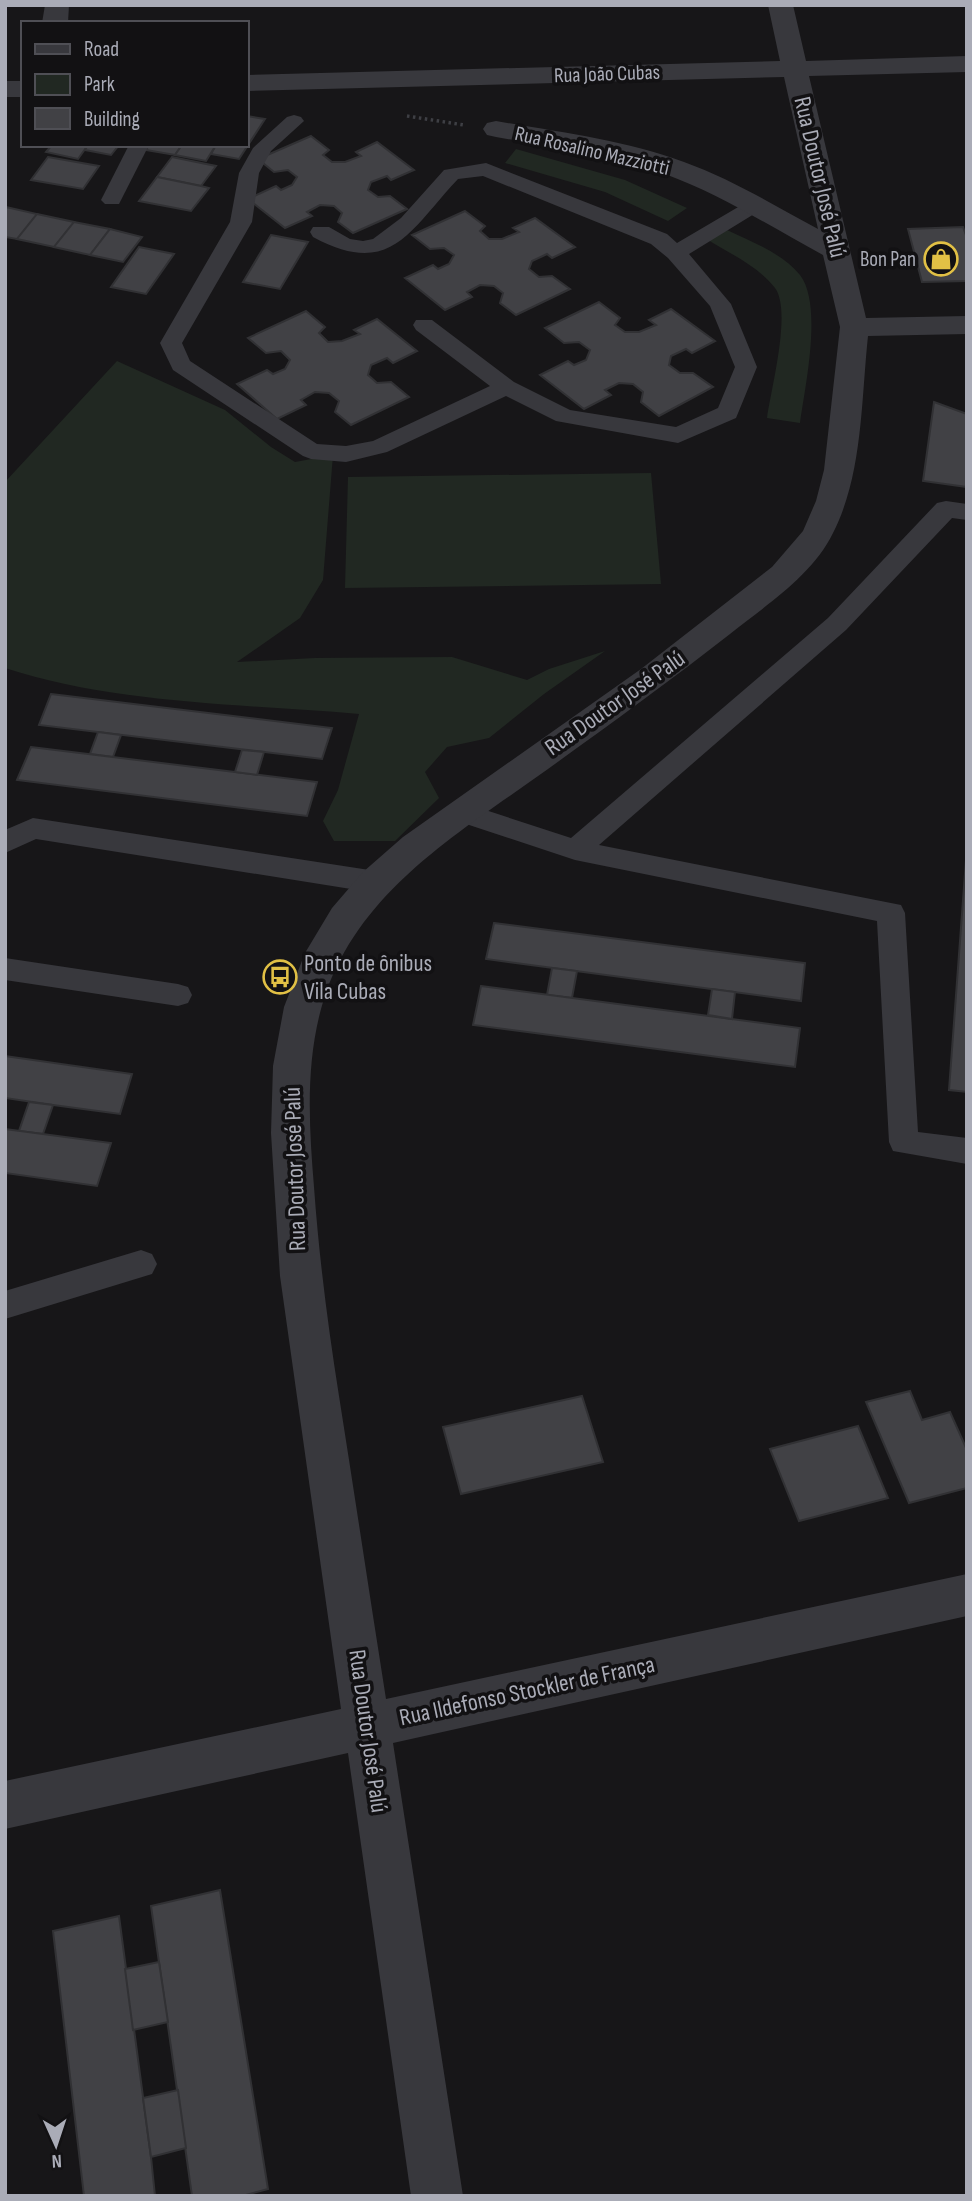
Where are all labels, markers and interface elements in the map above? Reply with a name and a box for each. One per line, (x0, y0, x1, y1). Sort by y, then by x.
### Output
legend (21, 21, 248, 147)
text: Road (84, 37, 119, 62)
street label: Rua João Cubas (553, 60, 661, 88)
text: Park (84, 72, 115, 97)
street label: Rua Doutor José Palú (787, 94, 853, 260)
text: Building (84, 107, 140, 132)
street label: Rua Rosalino Mazziotti (512, 121, 672, 181)
shop icon: Bon Pan (922, 240, 960, 278)
place label: Bon Pan (860, 247, 916, 272)
street label: Rua Doutor José Palú (539, 644, 691, 762)
place label: Ponto de ônibus Vila Cubas (304, 949, 432, 1006)
bus stop icon: Ponto de ônibus Vila Cubas (261, 958, 299, 996)
street label: Rua Doutor José Palú (278, 1086, 312, 1252)
street label: Rua Doutor José Palú (342, 1648, 394, 1814)
street label: Rua Ildefonso Stockler de França (397, 1650, 657, 1732)
north arrow (21, 2110, 91, 2180)
text: N (51, 2149, 62, 2172)

